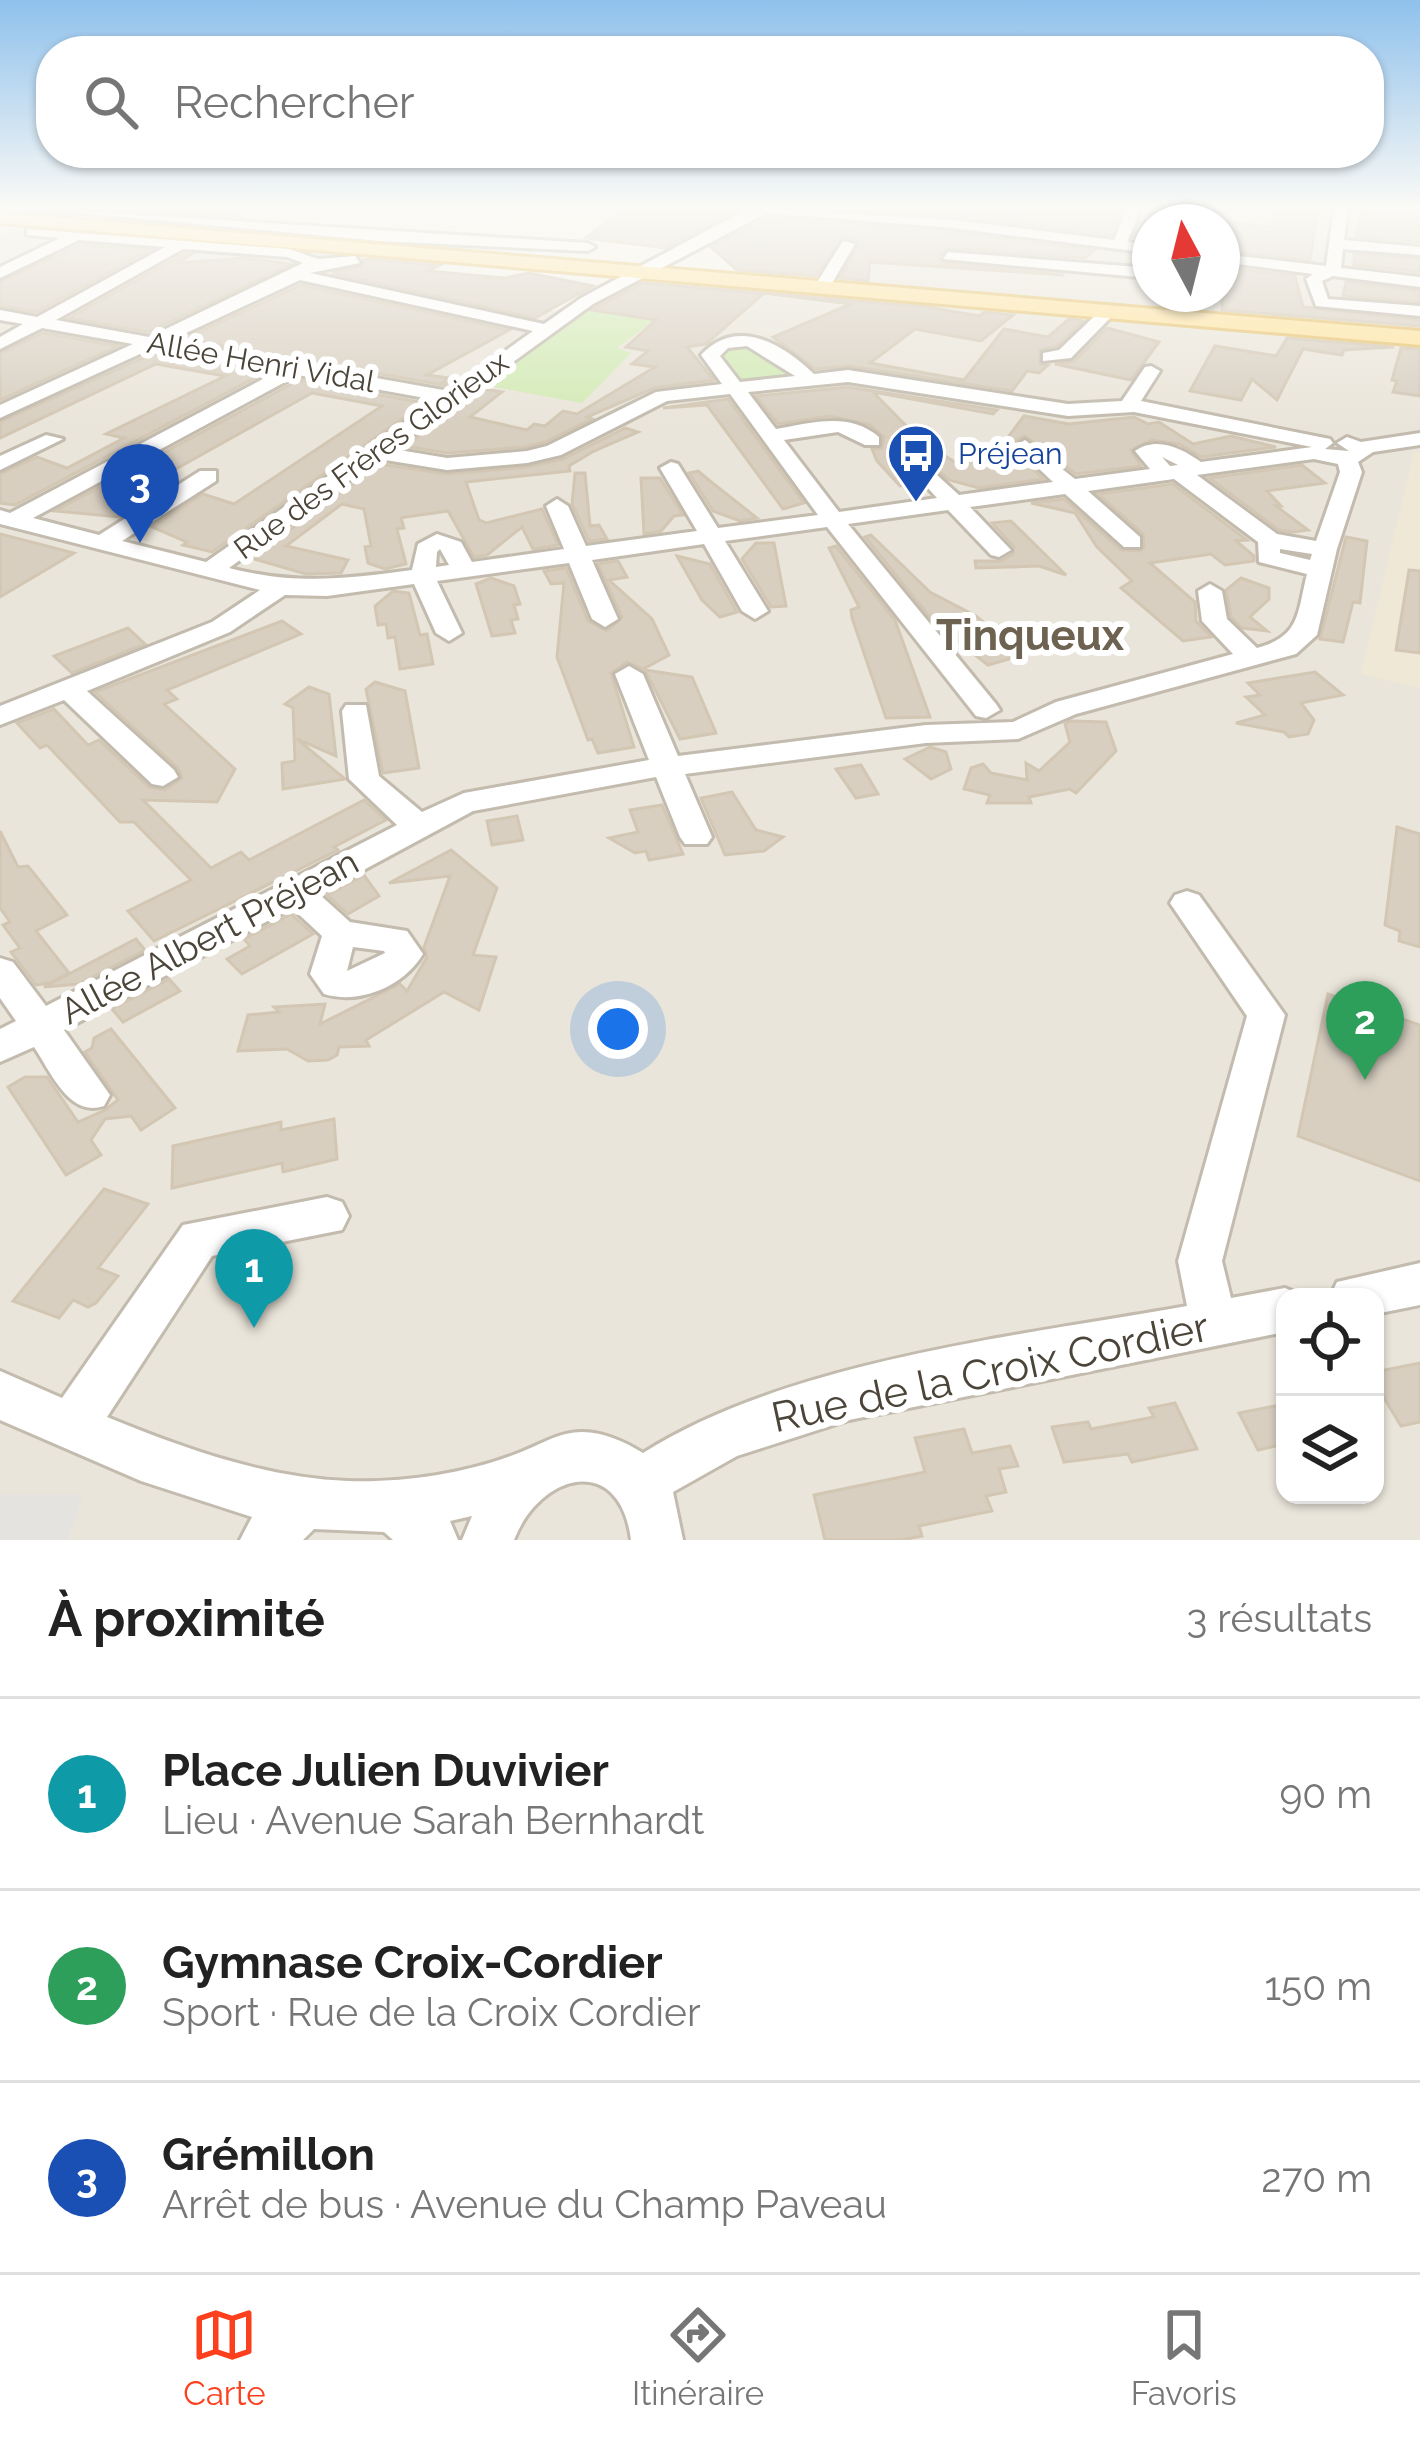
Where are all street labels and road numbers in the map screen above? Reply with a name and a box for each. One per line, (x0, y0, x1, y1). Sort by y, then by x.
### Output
street label: Allée Henri Vidal (145, 325, 378, 399)
street label: Rue des Frères Glorieux (227, 344, 515, 566)
street label: Allée Albert Préjean (53, 840, 365, 1032)
street label: Rue de la Croix Cordier (767, 1302, 1213, 1442)

